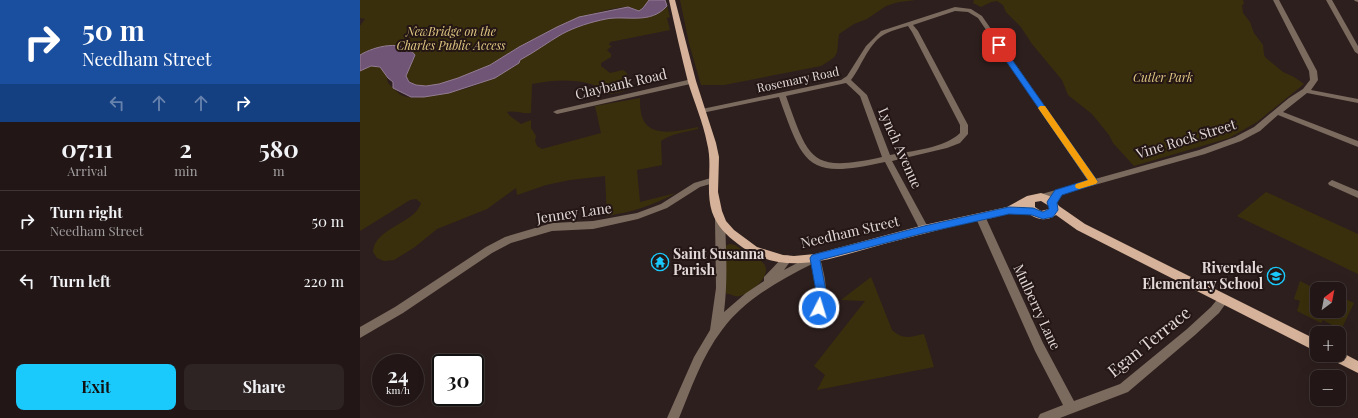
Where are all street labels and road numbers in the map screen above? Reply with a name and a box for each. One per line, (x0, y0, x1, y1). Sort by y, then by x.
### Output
street label: Rosemary Road (755, 62, 840, 96)
street label: Claybank Road (573, 64, 669, 103)
street label: Lynch Avenue (874, 104, 927, 191)
street label: Vine Rock Street (1133, 114, 1239, 163)
street label: Jenney Lane (534, 198, 613, 227)
street label: Needham Street (799, 211, 902, 252)
street label: Mulberry Lane (1009, 261, 1066, 353)
street label: Egan Terrace (1102, 301, 1194, 381)

